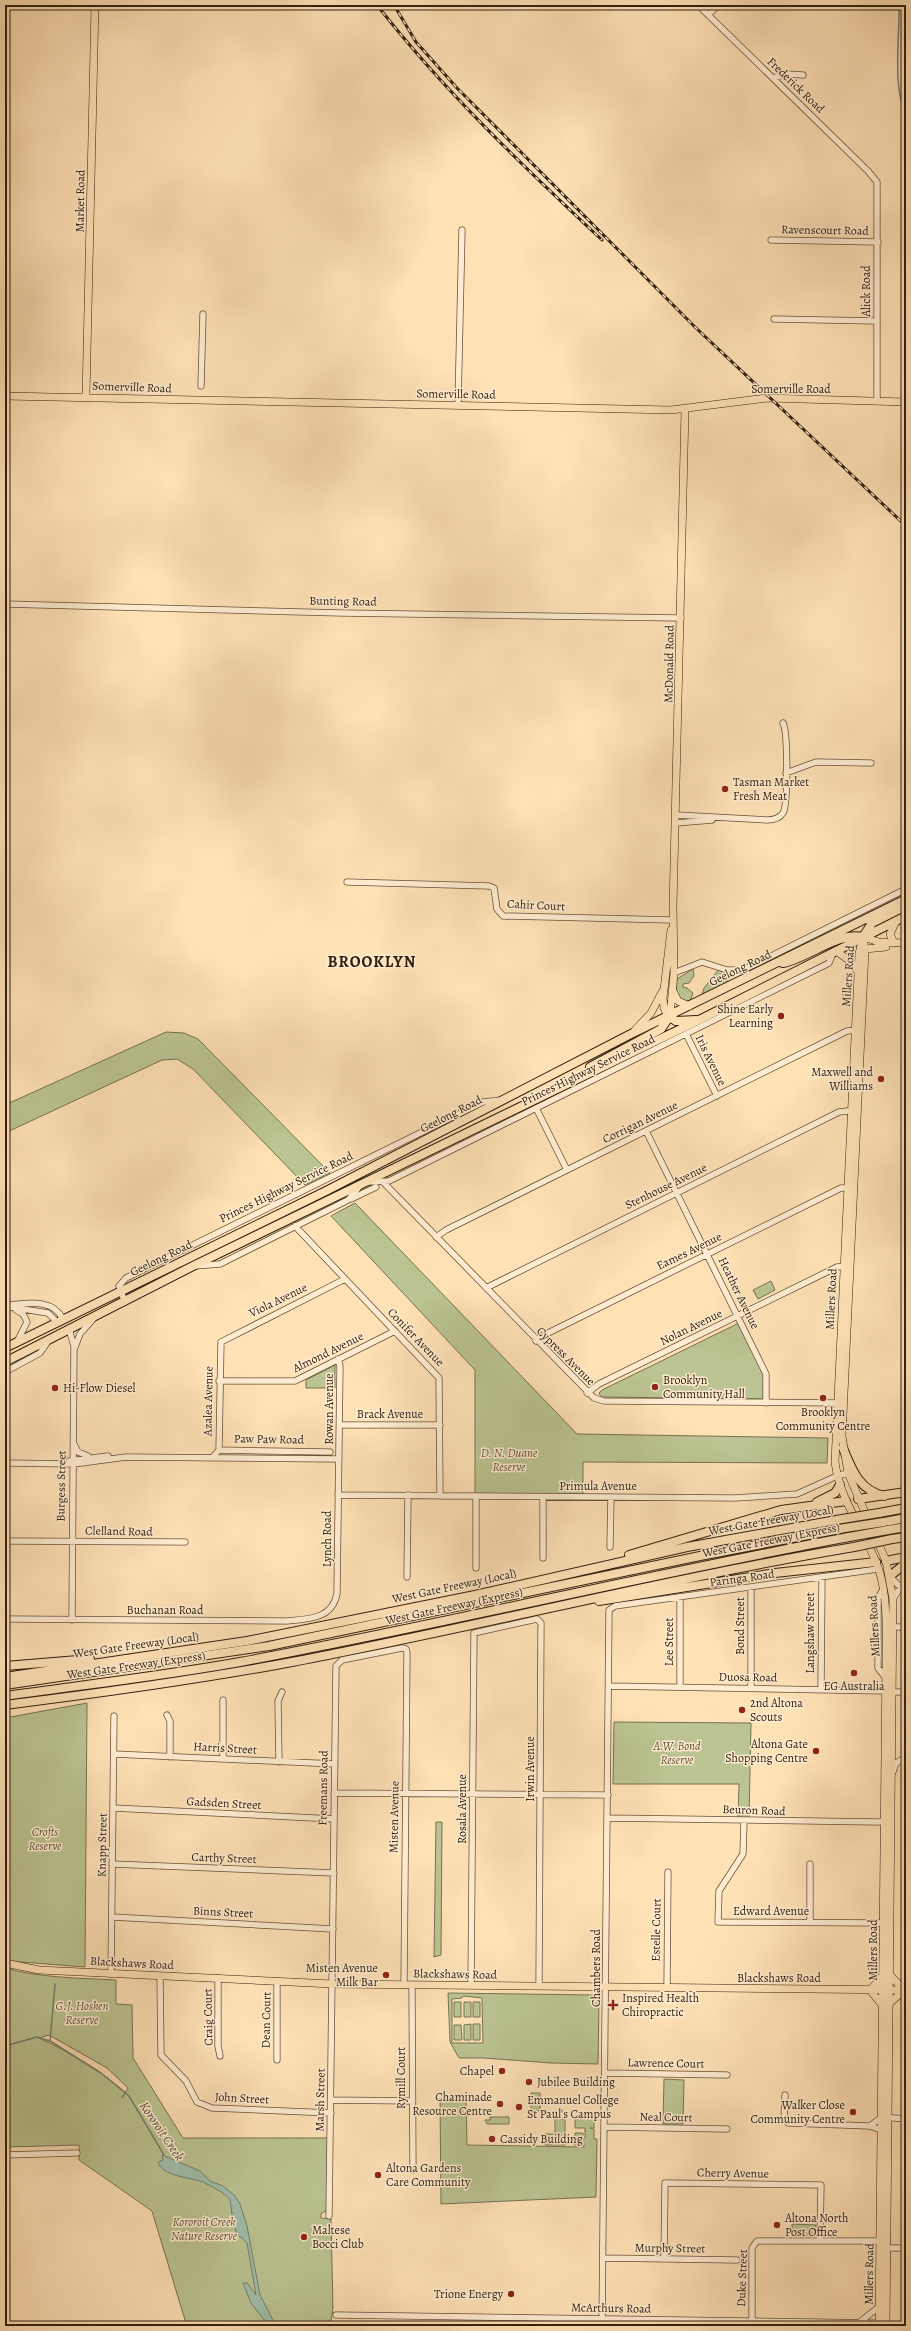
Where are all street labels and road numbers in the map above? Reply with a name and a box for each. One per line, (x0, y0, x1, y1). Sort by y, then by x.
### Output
street label: Frederick Road (764, 54, 829, 117)
street label: Market Road (71, 169, 89, 232)
street label: Ravenscourt Road (781, 221, 870, 239)
street label: Alick Road (858, 265, 874, 318)
street label: Somerville Road (92, 378, 173, 396)
street label: Somerville Road (751, 381, 831, 397)
street label: Somerville Road (416, 385, 496, 403)
street label: Bunting Road (309, 592, 377, 610)
street label: McDonald Road (660, 624, 678, 703)
street label: Cahir Court (507, 895, 565, 915)
street label: Millers Road (838, 944, 858, 1007)
street label: Geelong Road (706, 946, 774, 990)
street label: Princes Highway Service Road (518, 1030, 658, 1109)
street label: Iris Avenue (692, 1032, 730, 1088)
street label: Geelong Road (417, 1091, 485, 1136)
street label: Corrigan Avenue (600, 1097, 680, 1147)
street label: Princes Highway Service Road (216, 1147, 356, 1226)
street label: Stenhouse Avenue (622, 1159, 710, 1213)
street label: Eames Avenue (654, 1228, 724, 1274)
street label: Geelong Road (127, 1236, 195, 1280)
street label: Heather Avenue (715, 1254, 763, 1332)
street label: Millers Road (821, 1267, 841, 1330)
street label: Viola Avenue (245, 1279, 310, 1321)
street label: Conifer Avenue (384, 1304, 448, 1370)
street label: Nolan Avenue (657, 1305, 725, 1349)
street label: Cypress Avenue (533, 1323, 599, 1389)
street label: Almond Avenue (289, 1328, 366, 1376)
street label: Azalea Avenue (199, 1366, 217, 1437)
street label: Rowan Avenue (321, 1373, 337, 1445)
street label: Brack Avenue (357, 1406, 423, 1422)
street label: Paw Paw Road (234, 1430, 305, 1448)
street label: Burgess Street (52, 1450, 70, 1522)
street label: Primula Avenue (559, 1478, 637, 1494)
street label: West Gate Freeway (Local) (706, 1501, 835, 1539)
street label: Lynch Road (319, 1510, 335, 1567)
street label: West Gate Freeway (Express) (700, 1519, 841, 1561)
street label: Clelland Road (85, 1522, 154, 1540)
street label: West Gate Freeway (Local) (389, 1565, 518, 1607)
street label: Paringa Road (709, 1565, 776, 1590)
street label: West Gate Freeway (Express) (383, 1584, 524, 1629)
street label: Langshaw Street (802, 1592, 818, 1674)
street label: Millers Road (864, 1594, 884, 1657)
street label: Bond Street (732, 1597, 748, 1655)
street label: Buchanan Road (127, 1602, 204, 1618)
street label: Lee Street (661, 1618, 677, 1666)
street label: West Gate Freeway (Local) (71, 1628, 200, 1662)
street label: West Gate Freeway (Express) (65, 1647, 206, 1683)
street label: Duosa Road (719, 1668, 778, 1686)
street label: Irwin Avenue (522, 1736, 538, 1802)
street label: Harris Street (193, 1738, 257, 1758)
street label: Freemans Road (314, 1750, 332, 1826)
street label: Rosala Avenue (454, 1774, 470, 1844)
street label: Misten Avenue (385, 1781, 403, 1853)
street label: Gadsden Street (186, 1793, 262, 1813)
street label: Beuron Road (722, 1801, 786, 1819)
street label: Knapp Street (93, 1813, 111, 1877)
street label: Carthy Street (191, 1849, 257, 1867)
street label: Estelle Court (647, 1898, 665, 1962)
street label: Binns Street (192, 1902, 254, 1922)
street label: Edward Avenue (733, 1903, 809, 1919)
street label: Millers Road (865, 1919, 881, 1981)
street label: Chambers Road (588, 1929, 604, 2007)
street label: Blackshaws Road (90, 1953, 175, 1973)
street label: Blackshaws Road (413, 1965, 498, 1983)
street label: Blackshaws Road (737, 1970, 822, 1986)
street label: Craig Court (199, 1988, 216, 2046)
street label: Dean Court (258, 1992, 274, 2048)
street label: Rymill Court (393, 2047, 409, 2109)
street label: Lawrence Court (627, 2054, 705, 2072)
street label: Marsh Street (311, 2068, 329, 2132)
street label: John Street (214, 2089, 270, 2107)
street label: Neal Court (639, 2109, 693, 2125)
street label: Cherry Avenue (697, 2164, 769, 2182)
street label: Murphy Street (634, 2239, 706, 2257)
street label: Millers Road (860, 2243, 878, 2305)
street label: Duke Street (733, 2249, 751, 2307)
street label: McArthurs Road (571, 2299, 652, 2317)

